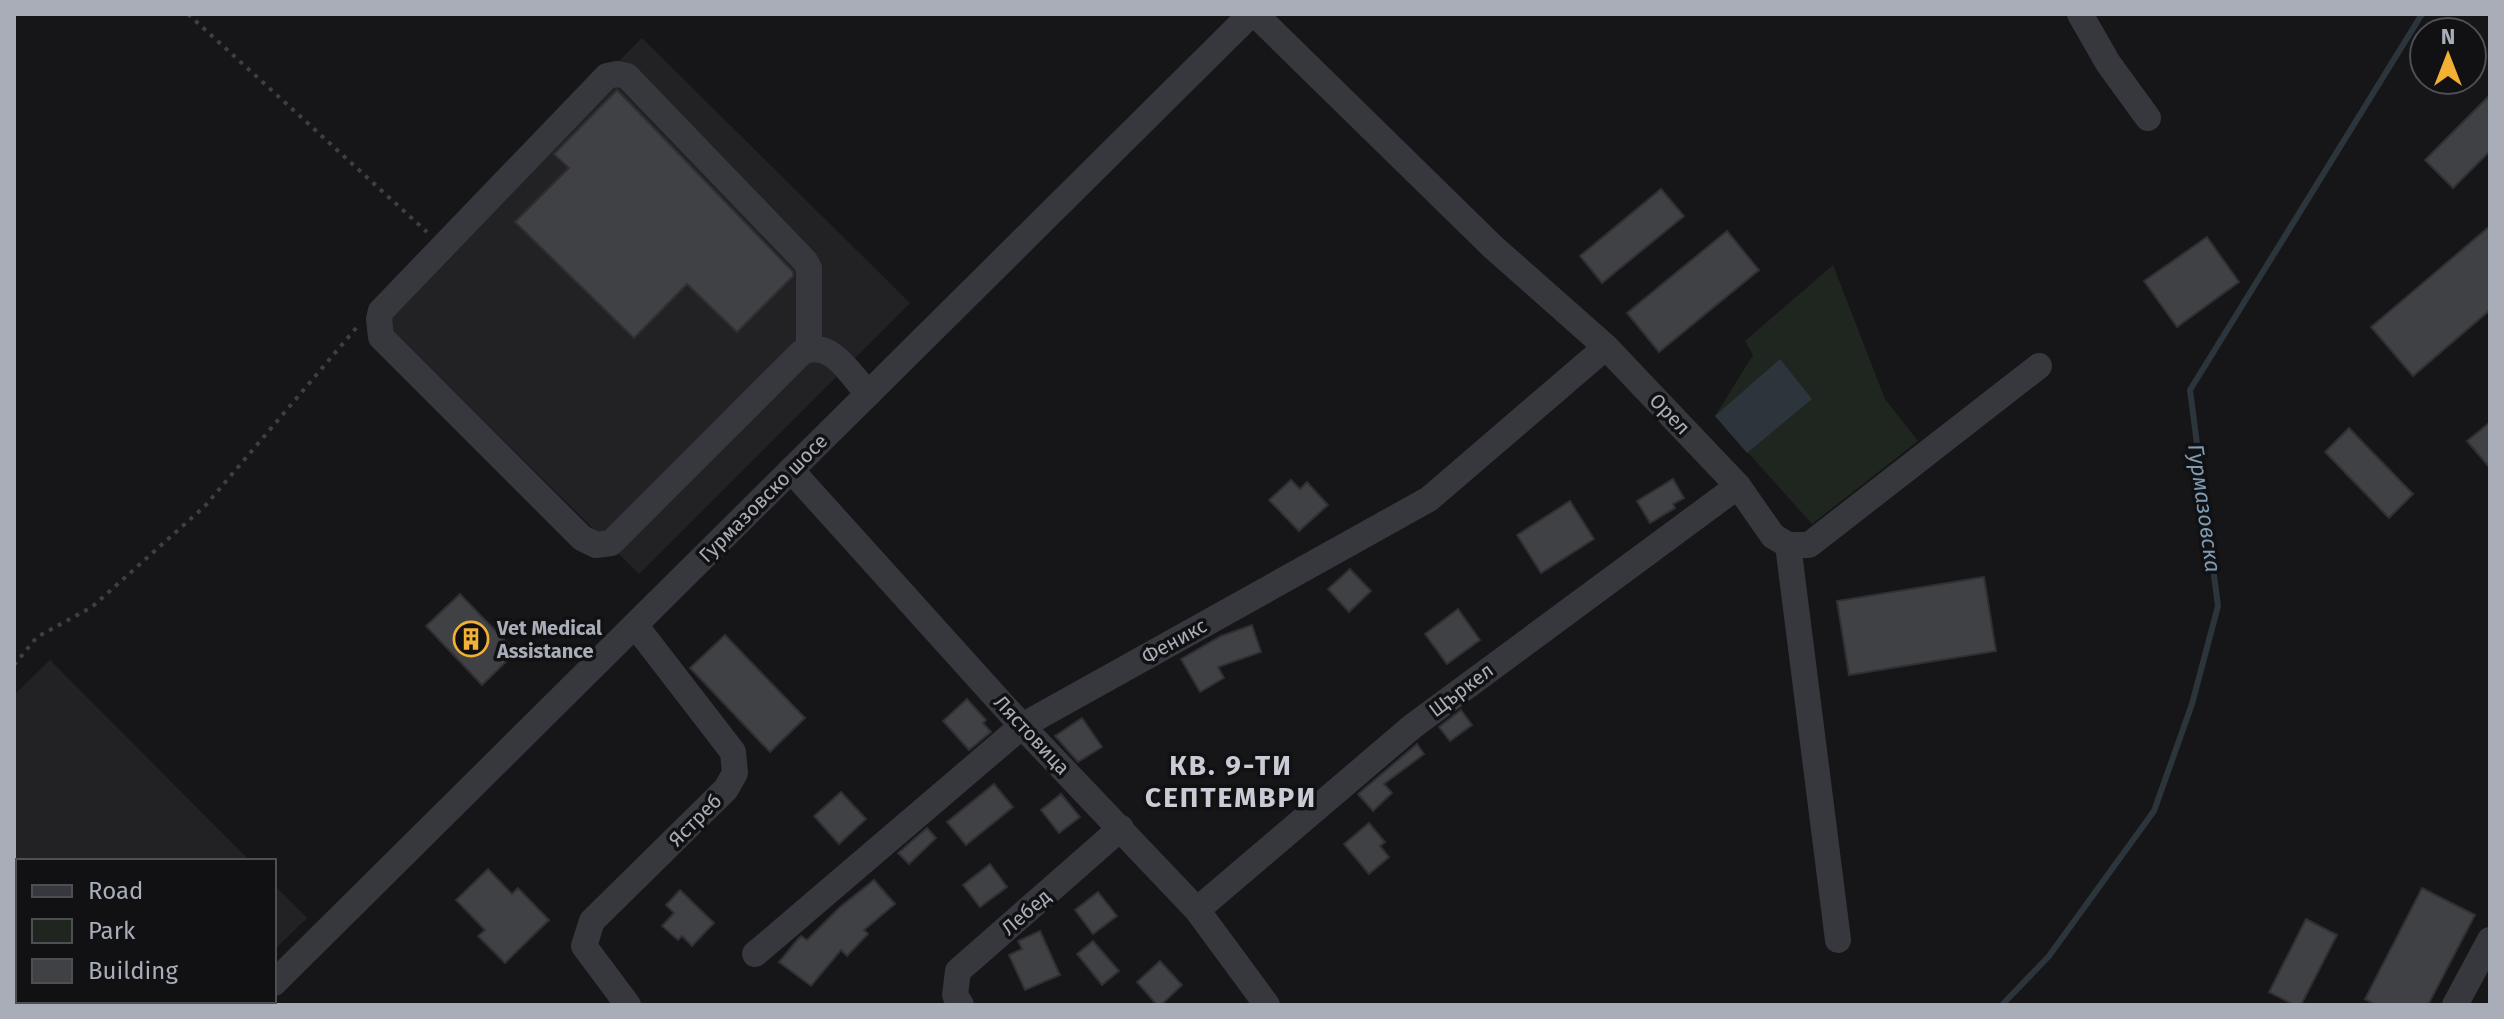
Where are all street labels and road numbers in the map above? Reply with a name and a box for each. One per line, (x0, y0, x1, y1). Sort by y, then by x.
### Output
street label: Орел (1645, 388, 1695, 440)
street label: Гурмазовско шосе (694, 429, 832, 567)
street label: Феникс (1137, 613, 1211, 669)
street label: Щъркел (1424, 658, 1498, 722)
street label: Лястовица (989, 690, 1075, 780)
street label: Ястреб (664, 789, 726, 851)
street label: Лебед (996, 884, 1056, 940)

